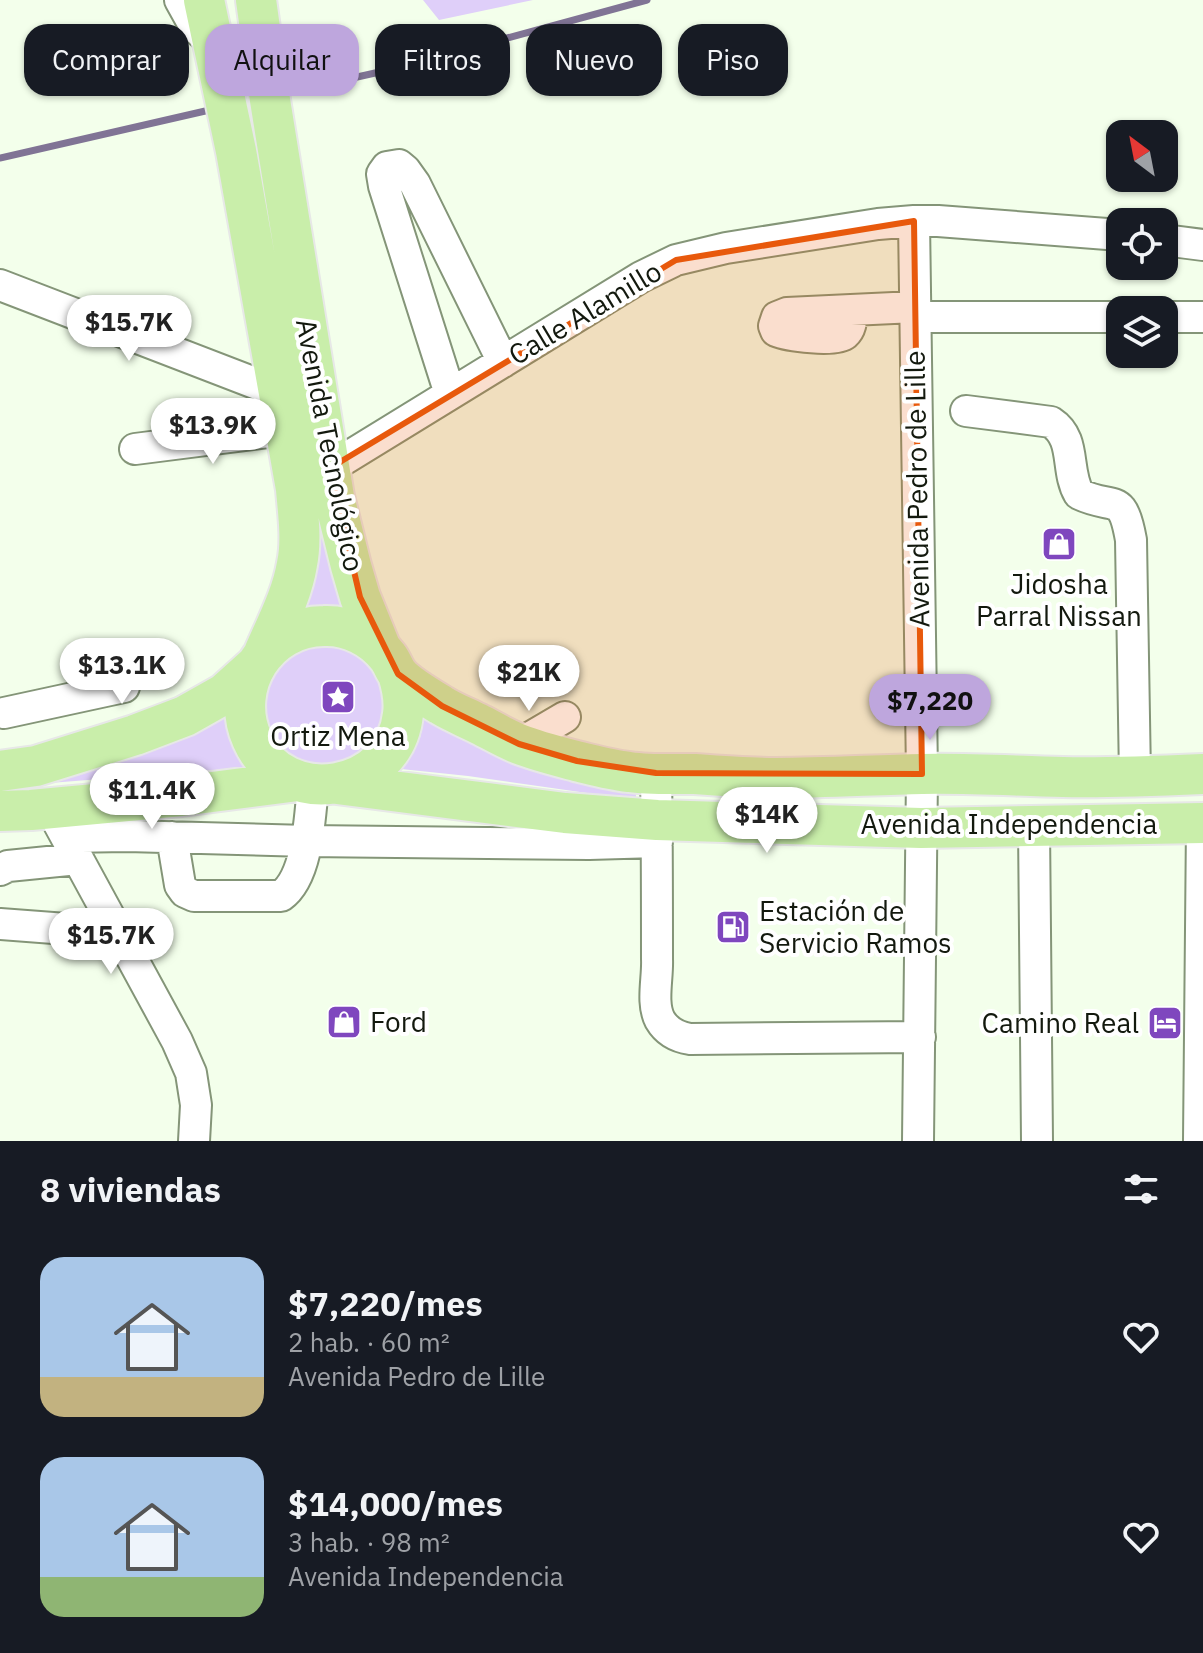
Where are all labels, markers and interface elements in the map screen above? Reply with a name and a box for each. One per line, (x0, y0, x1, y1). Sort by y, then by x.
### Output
chip: Comprar (24, 24, 189, 96)
chip: Alquilar (205, 24, 359, 96)
chip: Filtros (375, 24, 510, 96)
chip: Nuevo (526, 24, 662, 96)
chip: Piso (678, 24, 788, 96)
north arrow (1106, 120, 1178, 192)
map controls (1106, 120, 1178, 368)
button: locate (1106, 208, 1178, 280)
street label: Calle Alamillo (501, 252, 668, 373)
pin: $15.7K (64, 295, 194, 363)
button: layers (1106, 296, 1178, 368)
text: $15.7K (85, 304, 173, 338)
street label: Avenida Tecnológico (288, 315, 373, 575)
street label: Avenida Pedro de Lille (896, 350, 937, 628)
pin: $13.9K (148, 398, 278, 466)
text: $13.9K (169, 407, 257, 441)
shop icon: Jidosha Parral Nissan (1040, 525, 1078, 563)
place label: Jidosha Parral Nissan (976, 565, 1142, 634)
pin: $13.1K (57, 638, 187, 706)
pin: $21K (482, 645, 576, 713)
text: $13.1K (78, 647, 166, 681)
text: $21K (497, 654, 561, 688)
pin: $7,220 (865, 674, 995, 742)
place icon: Ortiz Mena (319, 678, 357, 716)
text: $7,220 (887, 683, 973, 717)
place label: Ortiz Mena (270, 717, 406, 754)
pin: $11.4K (87, 763, 217, 831)
text: $11.4K (108, 772, 196, 806)
pin: $14K (720, 787, 814, 855)
text: $14K (735, 796, 799, 830)
street label: Avenida Independencia (861, 805, 1157, 842)
place label: Estación de Servicio Ramos (759, 892, 952, 961)
pin: $15.7K (46, 908, 176, 976)
fuel station icon: Estación de Servicio Ramos (714, 908, 752, 946)
text: $15.7K (67, 917, 155, 951)
shop icon: Ford (325, 1003, 363, 1041)
place label: Ford (370, 1003, 427, 1040)
place label: Camino Real (982, 1004, 1139, 1041)
hotel icon: Camino Real (1146, 1004, 1184, 1042)
text: 8 viviendas (40, 1167, 221, 1211)
icon: filters (1119, 1167, 1163, 1211)
text: $7,220/mes (288, 1281, 483, 1325)
icon: home (104, 1289, 200, 1385)
icon: heart (1119, 1315, 1163, 1359)
text: 2 hab. · 60 m² (288, 1325, 450, 1359)
text: Avenida Pedro de Lille (288, 1359, 545, 1393)
text: $14,000/mes (288, 1481, 503, 1525)
icon: home (104, 1489, 200, 1585)
icon: heart (1119, 1515, 1163, 1559)
text: 3 hab. · 98 m² (288, 1525, 450, 1559)
text: Avenida Independencia (288, 1559, 564, 1593)

